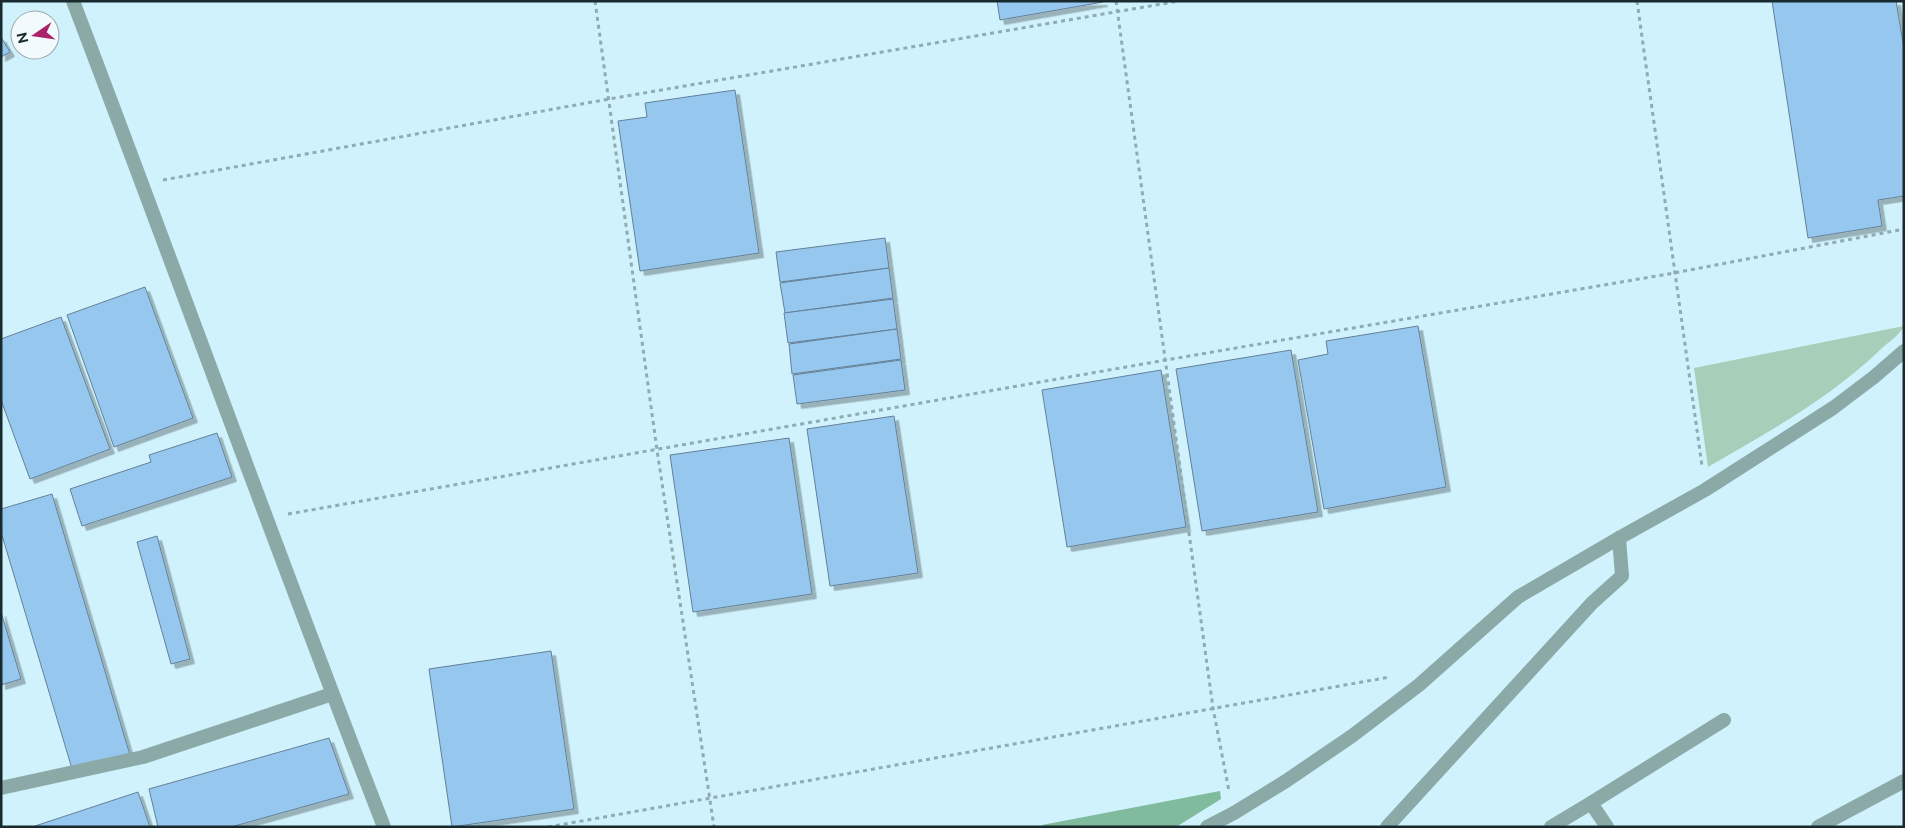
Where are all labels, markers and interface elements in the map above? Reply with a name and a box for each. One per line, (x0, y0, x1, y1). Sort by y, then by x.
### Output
north arrow (10, 10, 60, 60)
text: N (13, 31, 31, 45)

